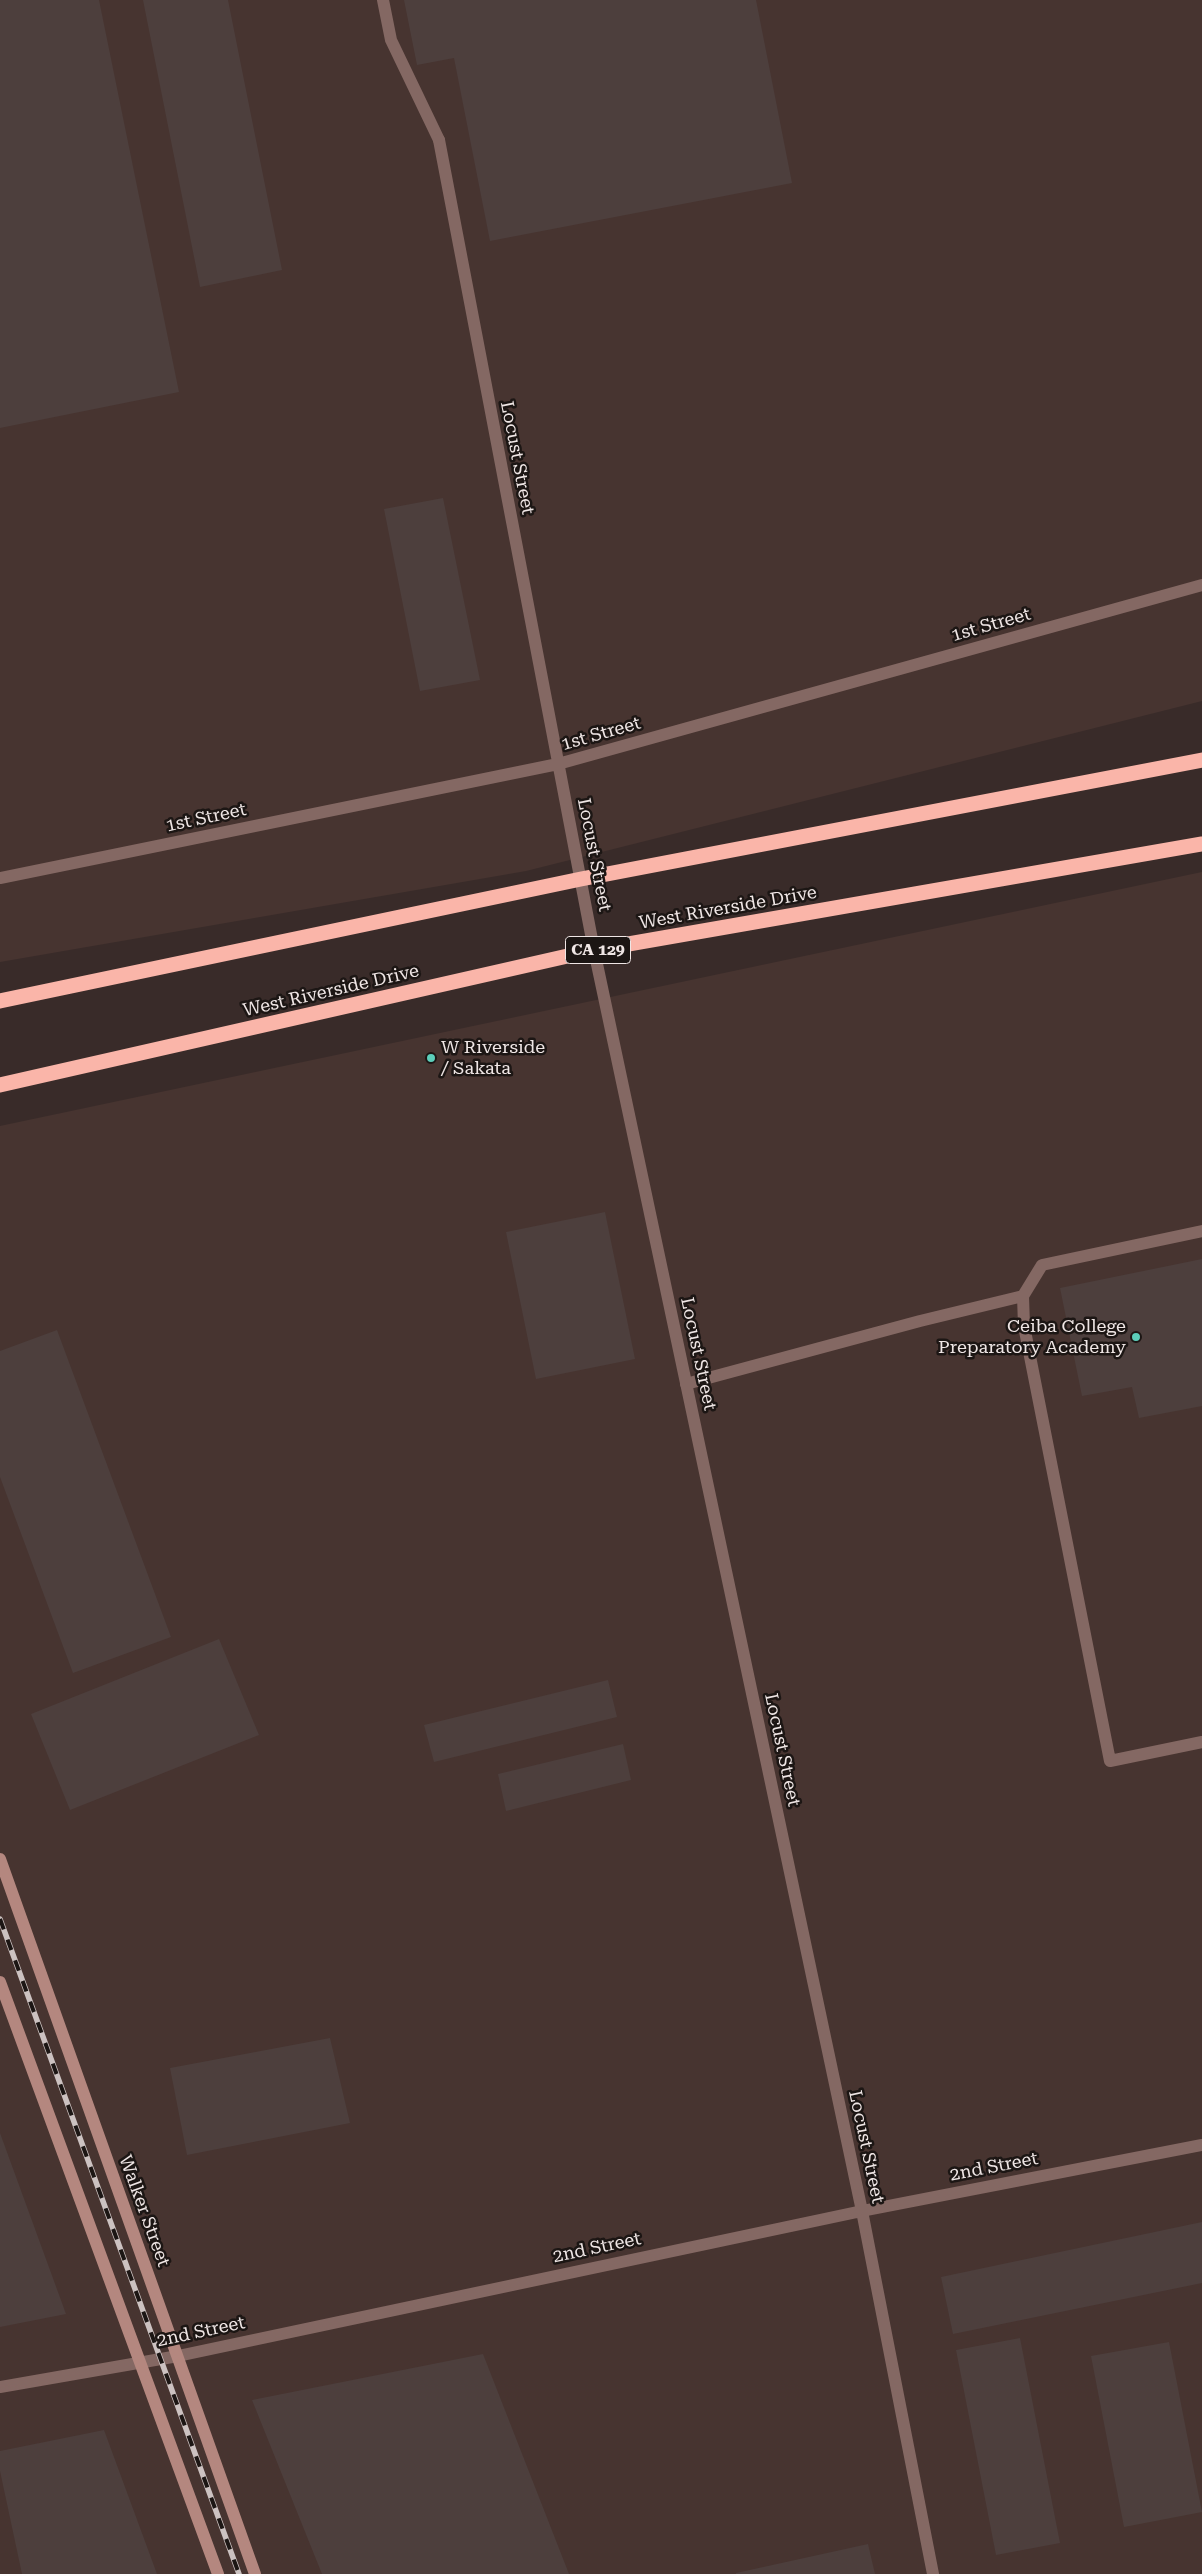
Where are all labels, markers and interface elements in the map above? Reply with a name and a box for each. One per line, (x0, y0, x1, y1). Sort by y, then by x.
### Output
street label: Locust Street (495, 399, 539, 517)
street label: 1st Street (949, 603, 1033, 647)
street label: 1st Street (559, 712, 643, 756)
street label: Locust Street (572, 796, 616, 914)
street label: 1st Street (164, 799, 248, 837)
street label: West Riverside Drive (637, 882, 819, 934)
road number: CA 129 (566, 936, 630, 964)
street label: West Riverside Drive (241, 960, 421, 1022)
place label: W Riverside / Sakata (441, 1037, 545, 1080)
marker: W Riverside / Sakata (425, 1052, 437, 1064)
street label: Locust Street (675, 1296, 721, 1412)
place label: Ceiba College Preparatory Academy (938, 1316, 1126, 1358)
marker: Ceiba College Preparatory Academy (1130, 1331, 1142, 1343)
street label: Locust Street (759, 1692, 805, 1808)
street label: Locust Street (843, 2089, 889, 2205)
street label: 2nd Street (948, 2148, 1040, 2186)
street label: Walker Street (114, 2152, 174, 2270)
street label: 2nd Street (551, 2228, 643, 2268)
street label: 2nd Street (155, 2312, 247, 2352)

